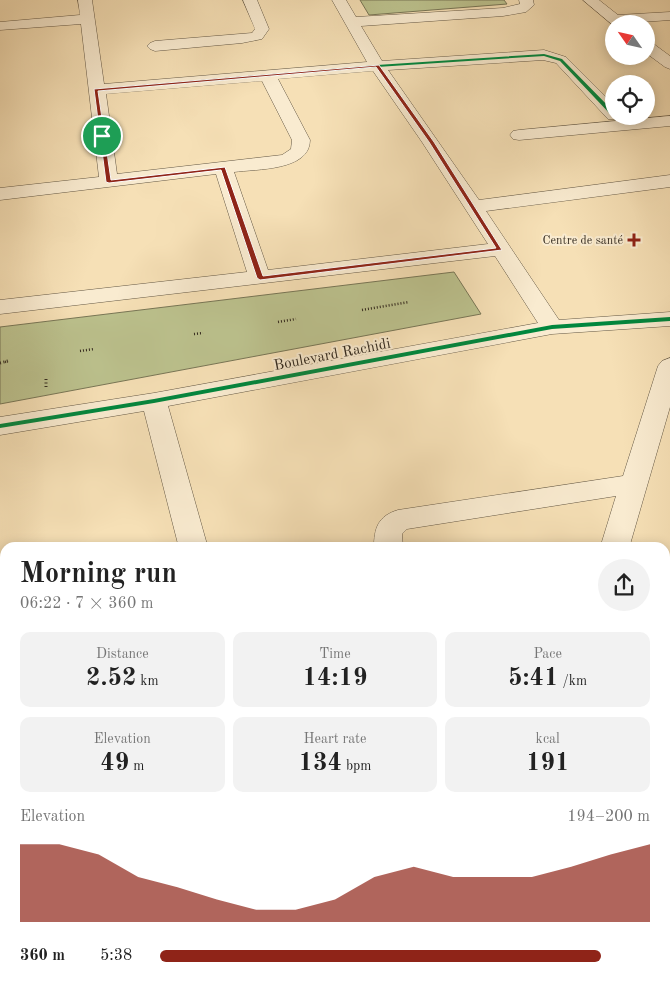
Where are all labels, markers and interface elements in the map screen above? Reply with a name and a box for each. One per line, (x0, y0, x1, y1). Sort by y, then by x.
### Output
north arrow (605, 15, 655, 65)
map controls (605, 15, 655, 125)
button: locate (605, 75, 655, 125)
pin (81, 115, 123, 157)
icon: arrive (88, 122, 116, 150)
marker: Centre de santé (627, 233, 641, 247)
place label: Centre de santé (542, 235, 623, 247)
street label: Boulevard Rachidi (273, 337, 392, 374)
button: share (598, 559, 650, 611)
text: Morning run (20, 561, 177, 589)
text: 06:22 · 7 × 360 m (20, 596, 153, 612)
text: Distance (96, 647, 149, 661)
text: Time (319, 647, 351, 661)
text: Pace (533, 647, 562, 661)
text: 2.52 (86, 666, 136, 691)
text: 14:19 (302, 666, 368, 691)
text: 5:41 (508, 666, 559, 691)
text: km (136, 674, 159, 688)
text: /km (559, 674, 587, 688)
text: Elevation (94, 732, 151, 746)
text: Heart rate (304, 732, 366, 746)
text: kcal (536, 732, 560, 746)
text: 49 (100, 751, 129, 776)
text: 134 (299, 751, 342, 776)
text: 191 (526, 751, 569, 776)
text: m (129, 759, 144, 773)
text: bpm (342, 759, 371, 773)
text: Elevation (20, 809, 85, 825)
text: 194–200 m (567, 809, 650, 825)
text: 360 m (20, 948, 65, 964)
text: 5:38 (100, 948, 132, 964)

